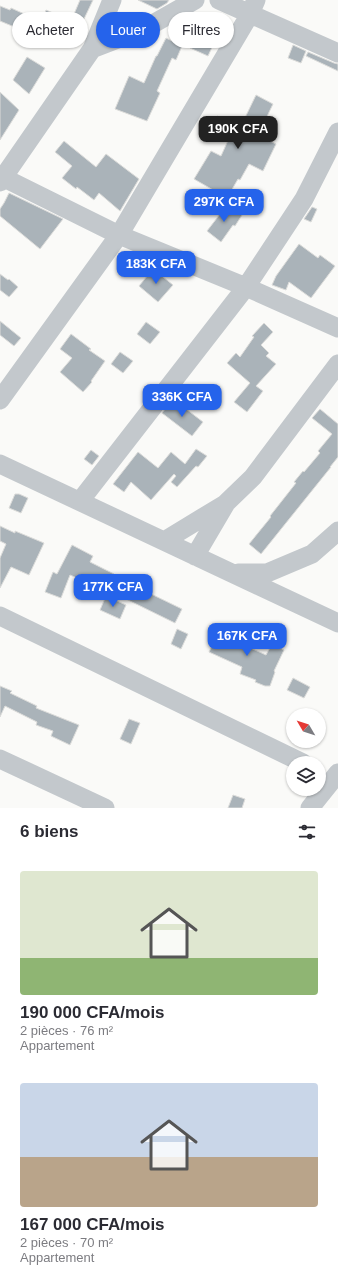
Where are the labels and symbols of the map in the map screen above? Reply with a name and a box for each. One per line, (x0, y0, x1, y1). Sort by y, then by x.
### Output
pin: 190K CFA (197, 116, 279, 150)
pin: 297K CFA (183, 189, 265, 223)
pin: 183K CFA (115, 251, 197, 285)
pin: 336K CFA (141, 384, 223, 418)
pin: 177K CFA (72, 574, 154, 608)
pin: 167K CFA (206, 623, 288, 657)
north arrow (286, 708, 326, 748)

